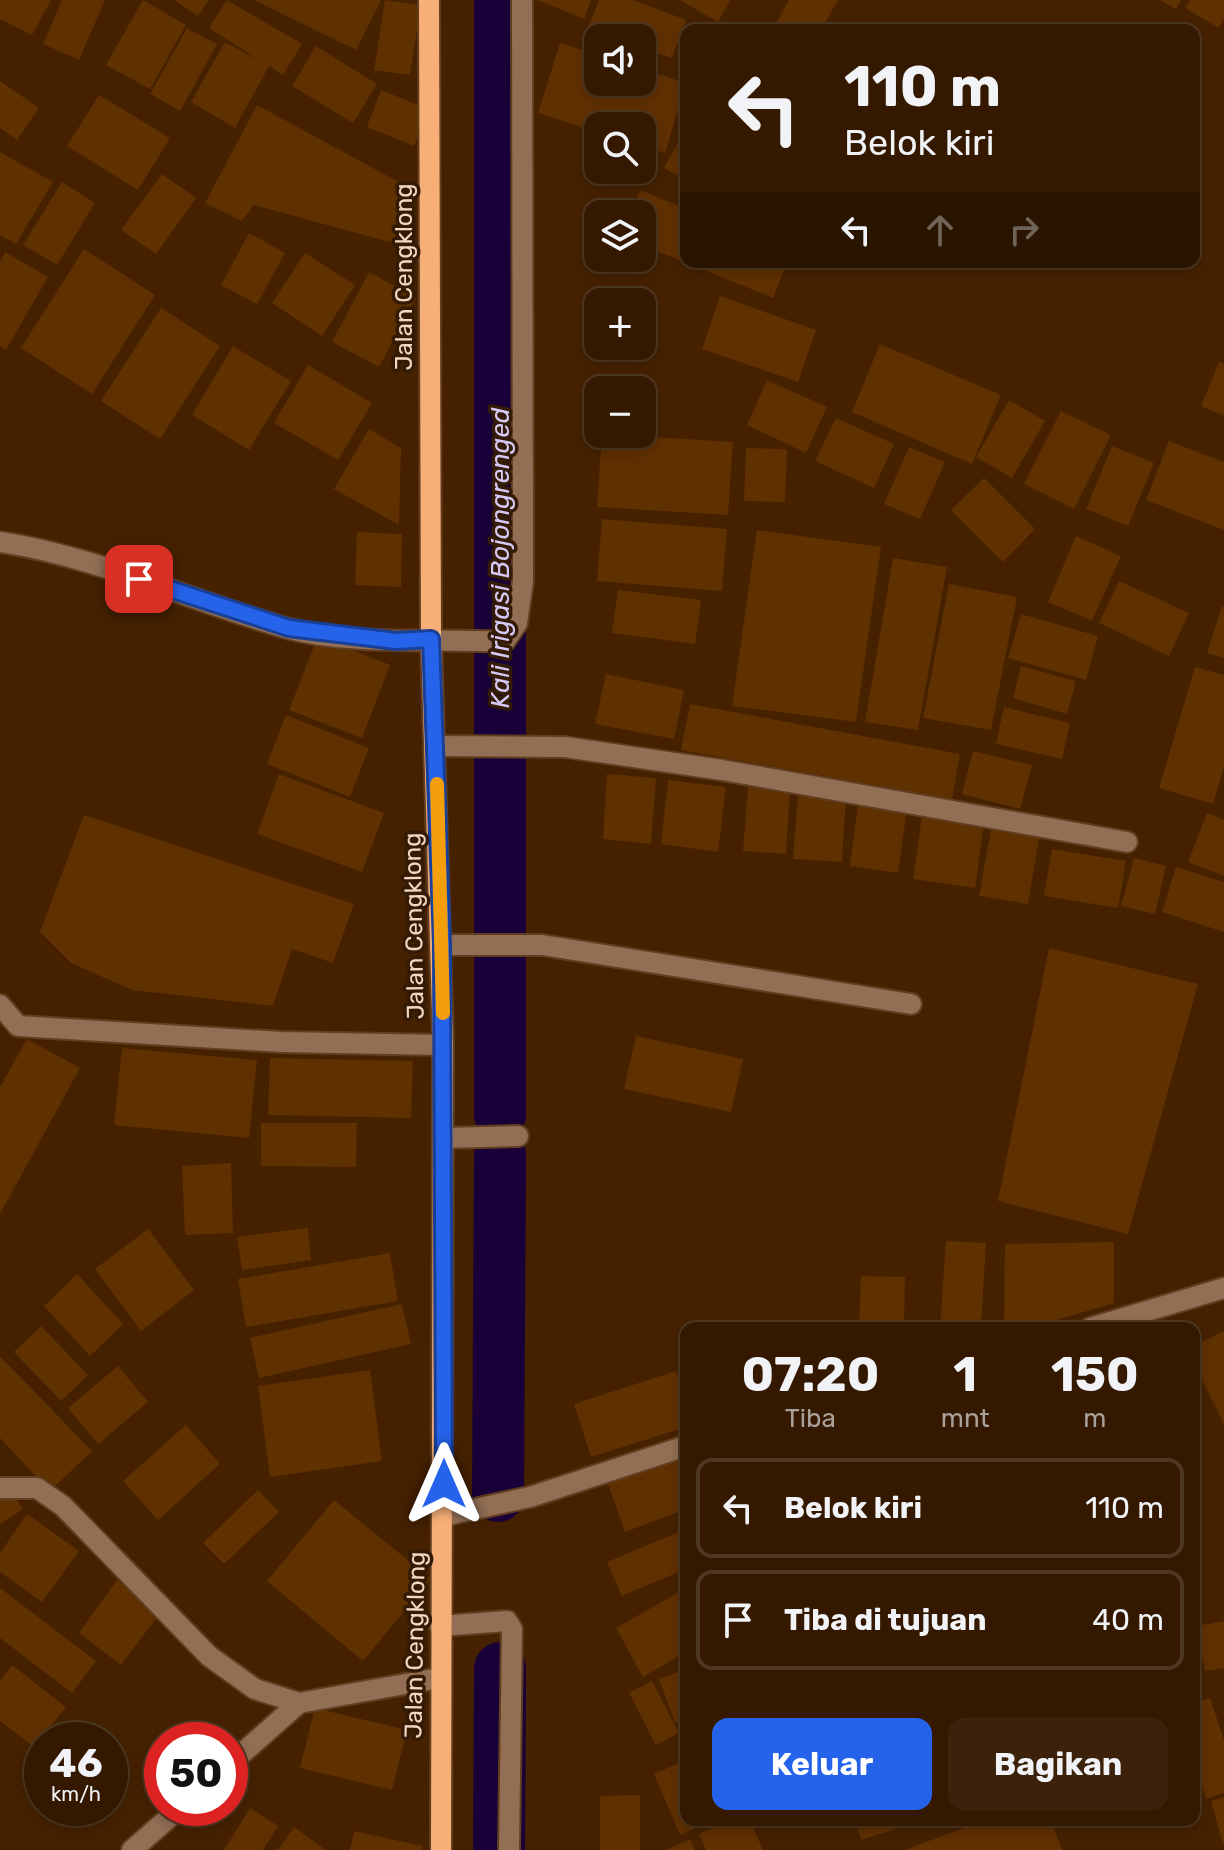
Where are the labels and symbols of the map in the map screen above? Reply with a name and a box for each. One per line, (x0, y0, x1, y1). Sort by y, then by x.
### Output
street label: Jalan Cengklong (390, 183, 418, 371)
water label: Kali Irigasi Bojongrenged (485, 407, 516, 708)
pin (105, 545, 173, 613)
street label: Jalan Cengklong (398, 832, 430, 1020)
position arrow (402, 1442, 486, 1526)
street label: Jalan Cengklong (399, 1551, 431, 1739)
speed limit sign: 50 (144, 1722, 248, 1826)

